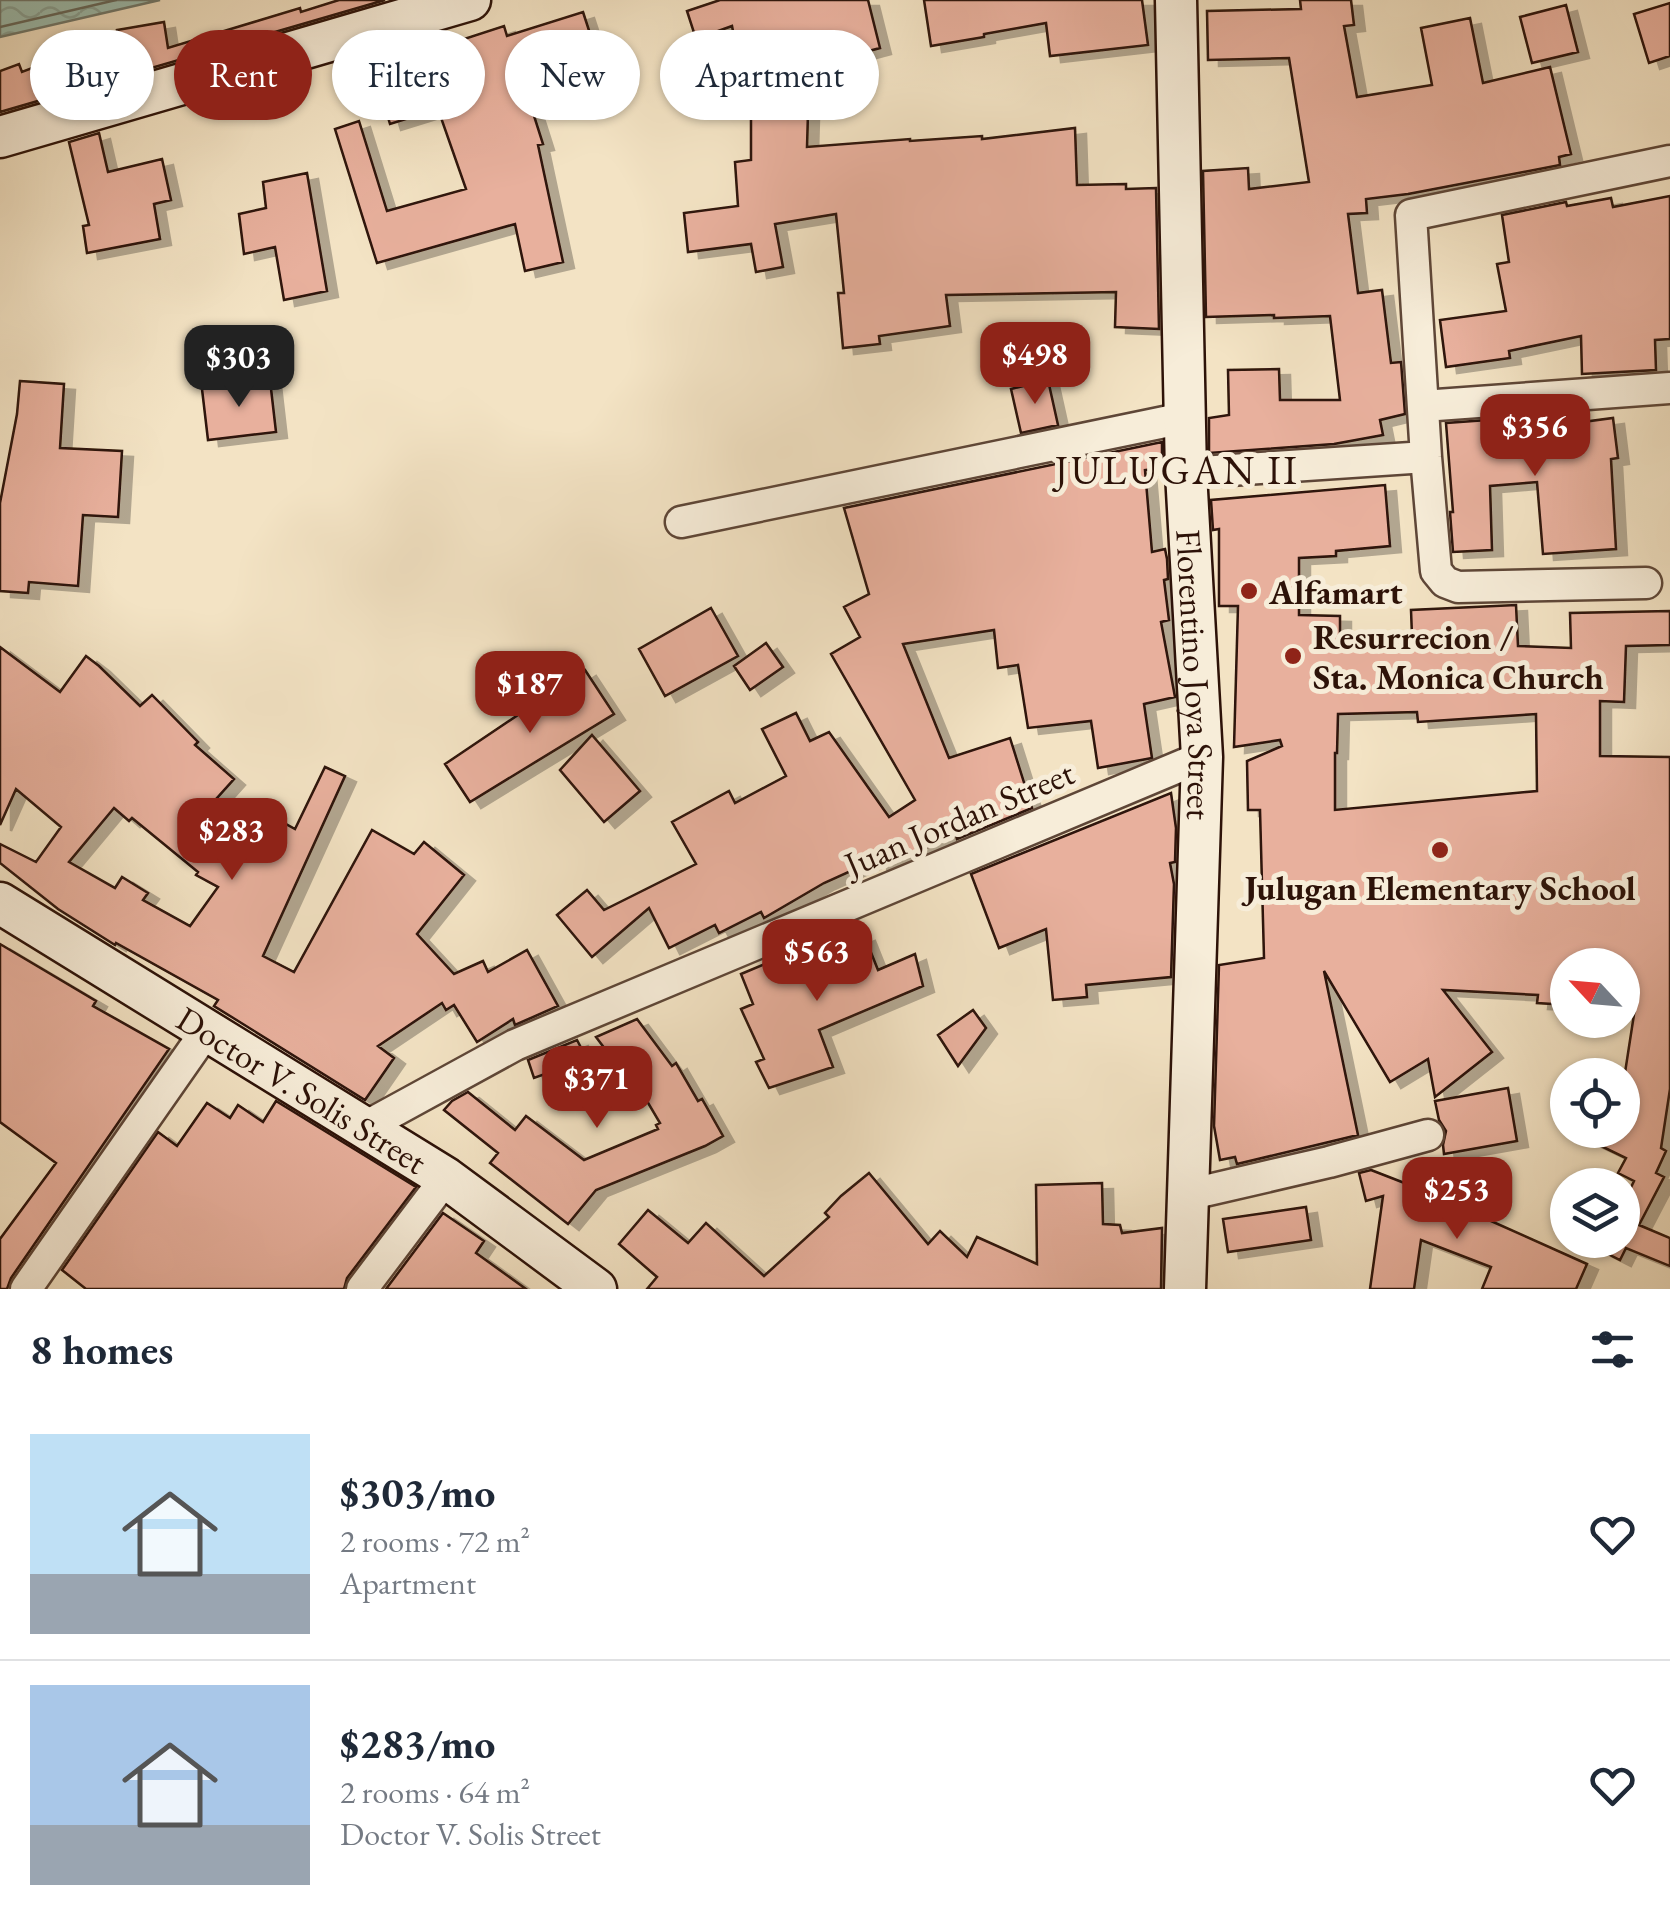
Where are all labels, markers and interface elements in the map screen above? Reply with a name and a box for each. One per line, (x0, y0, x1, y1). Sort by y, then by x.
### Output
chip: Buy (30, 30, 154, 120)
chip: Rent (174, 30, 312, 120)
chip: Filters (332, 30, 485, 120)
chip: New (505, 30, 640, 120)
chip: Apartment (660, 30, 879, 120)
pin: $498 (976, 322, 1094, 407)
pin: $303 (180, 325, 298, 410)
text: $498 (1002, 333, 1068, 375)
text: $303 (206, 336, 272, 378)
pin: $356 (1476, 394, 1594, 479)
text: $356 (1502, 405, 1568, 447)
district label: JULUGAN II (1052, 444, 1299, 496)
street label: Florentino Joya Street (1167, 528, 1225, 821)
place label: Alfamart (1268, 569, 1403, 614)
marker: Alfamart (1238, 580, 1260, 602)
place label: Resurrecion / Sta. Monica Church (1313, 614, 1604, 699)
marker: Resurrecion / Sta. Monica Church (1282, 645, 1304, 667)
pin: $187 (471, 651, 589, 736)
text: $187 (497, 662, 563, 704)
street label: Juan Jordan Street (835, 749, 1080, 888)
pin: $283 (173, 798, 291, 883)
text: $283 (199, 809, 265, 851)
marker: Julugan Elementary School (1429, 839, 1451, 861)
place label: Julugan Elementary School (1241, 865, 1636, 910)
pin: $563 (758, 919, 876, 1004)
text: $563 (784, 930, 850, 972)
north arrow (1550, 948, 1640, 1038)
map controls (1550, 948, 1640, 1258)
street label: Doctor V. Solis Street (169, 995, 435, 1183)
pin: $371 (538, 1046, 656, 1131)
text: $371 (564, 1057, 630, 1099)
button: locate (1550, 1058, 1640, 1148)
pin: $253 (1398, 1157, 1516, 1242)
text: $253 (1424, 1168, 1490, 1210)
button: layers (1550, 1168, 1640, 1258)
text: 8 homes (30, 1322, 173, 1377)
icon: filters (1585, 1322, 1640, 1377)
text: $303/mo (340, 1465, 496, 1520)
icon: home (110, 1474, 230, 1594)
icon: heart (1585, 1507, 1640, 1562)
text: 2 rooms · 72 m² (340, 1520, 530, 1562)
text: Apartment (340, 1562, 476, 1604)
text: $283/mo (340, 1716, 496, 1771)
icon: home (110, 1725, 230, 1845)
icon: heart (1585, 1758, 1640, 1813)
text: 2 rooms · 64 m² (340, 1771, 530, 1813)
text: Doctor V. Solis Street (340, 1813, 601, 1855)

